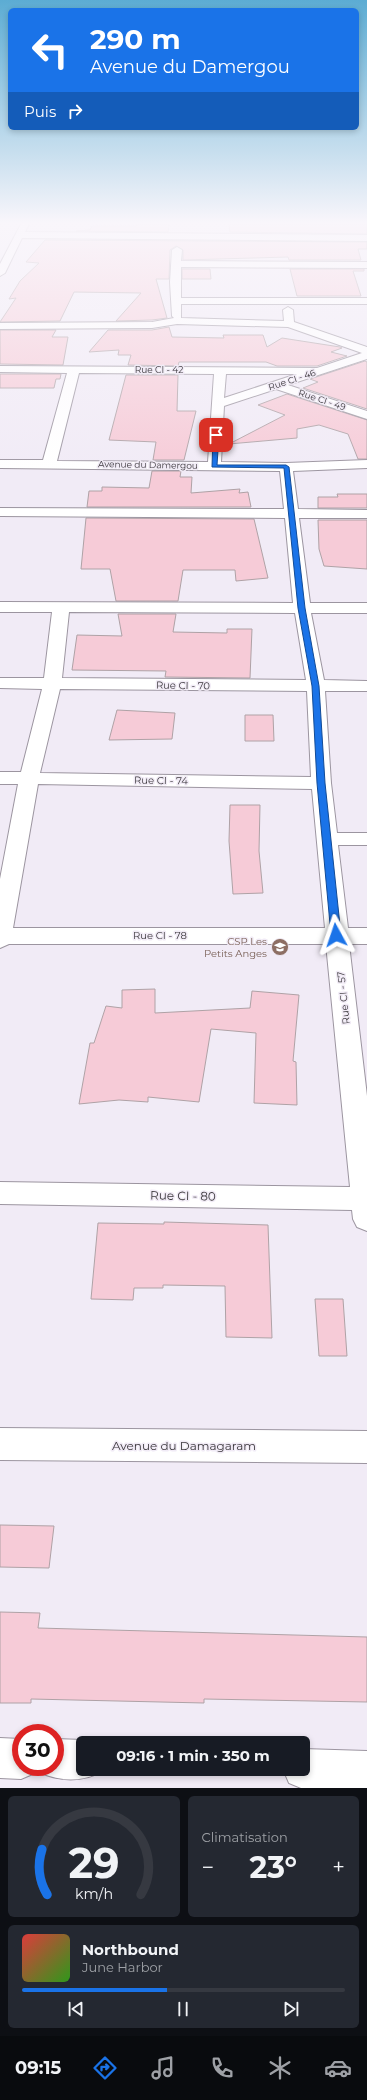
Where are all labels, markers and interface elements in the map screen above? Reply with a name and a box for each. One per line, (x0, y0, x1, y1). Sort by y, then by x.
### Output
text: 290 m (90, 22, 181, 56)
icon: left (24, 24, 76, 76)
text: Avenue du Damergou (90, 56, 290, 78)
icon: right (64, 100, 86, 122)
text: Puis (24, 102, 56, 121)
street label: Rue CI - 42 (135, 364, 183, 375)
street label: Rue CI - 46 (267, 367, 317, 392)
street label: Rue CI - 49 (297, 387, 348, 412)
pin (199, 418, 233, 452)
icon: arrive (205, 424, 227, 446)
street label: Avenue du Damergou (98, 458, 198, 471)
street label: Rue CI - 70 (156, 679, 211, 692)
street label: Rue CI - 74 (134, 774, 188, 787)
position arrow (315, 914, 357, 956)
street label: Rue CI - 78 (133, 929, 187, 942)
place label: CSP Les Petits Anges (204, 935, 267, 960)
school or university icon: CSP Les Petits Anges (270, 937, 290, 957)
street label: Rue CI - 57 (334, 971, 353, 1025)
street label: Rue CI - 80 (150, 1187, 216, 1204)
street label: Avenue du Damagaram (112, 1438, 256, 1453)
speed limit sign: 30 (12, 1724, 64, 1776)
text: 09:16 · 1 min · 350 m (116, 1746, 270, 1765)
text: Climatisation (202, 1829, 288, 1845)
text: 29 (68, 1837, 119, 1887)
text: 23° (249, 1849, 297, 1886)
text: − (202, 1854, 214, 1881)
text: + (332, 1854, 345, 1881)
text: km/h (75, 1884, 113, 1902)
text: Northbound (82, 1940, 179, 1959)
text: June Harbor (82, 1959, 163, 1975)
icon: previous (65, 1998, 87, 2020)
icon: pause (172, 1998, 194, 2020)
icon: next (280, 1998, 302, 2020)
icon: directions (91, 2054, 119, 2082)
icon: music (149, 2054, 177, 2082)
icon: phone (208, 2054, 236, 2082)
icon: climate (266, 2054, 294, 2082)
icon: car (324, 2054, 352, 2082)
text: 09:15 (15, 2057, 61, 2079)

